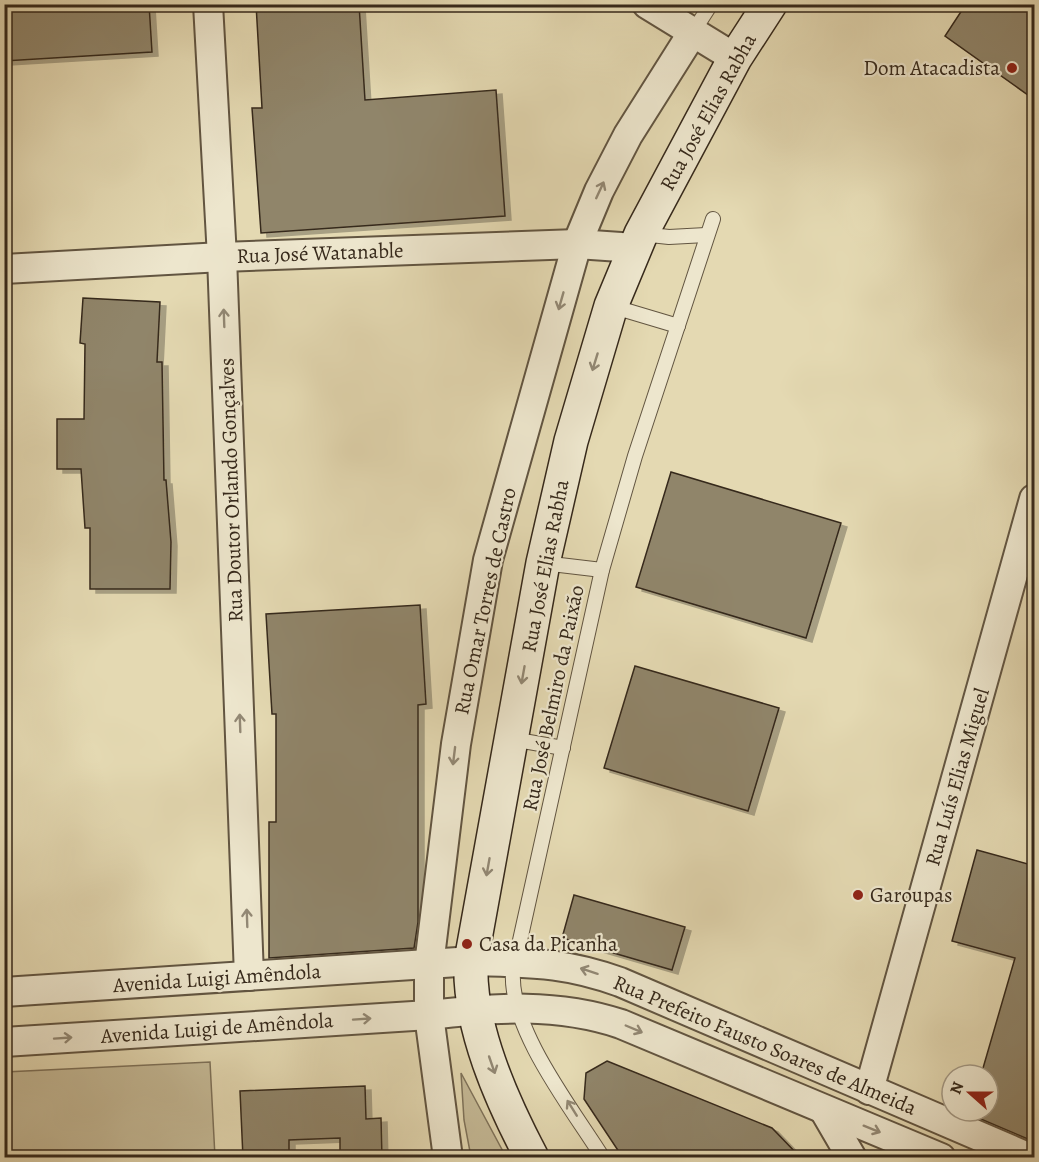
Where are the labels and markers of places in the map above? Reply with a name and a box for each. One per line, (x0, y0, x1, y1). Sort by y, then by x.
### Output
place label: Dom Atacadista (863, 54, 1000, 82)
marker: Dom Atacadista (1005, 61, 1019, 75)
place label: Garoupas (870, 881, 953, 909)
marker: Garoupas (851, 888, 865, 902)
place label: Casa da Picanha (479, 930, 618, 958)
marker: Casa da Picanha (460, 937, 474, 951)

